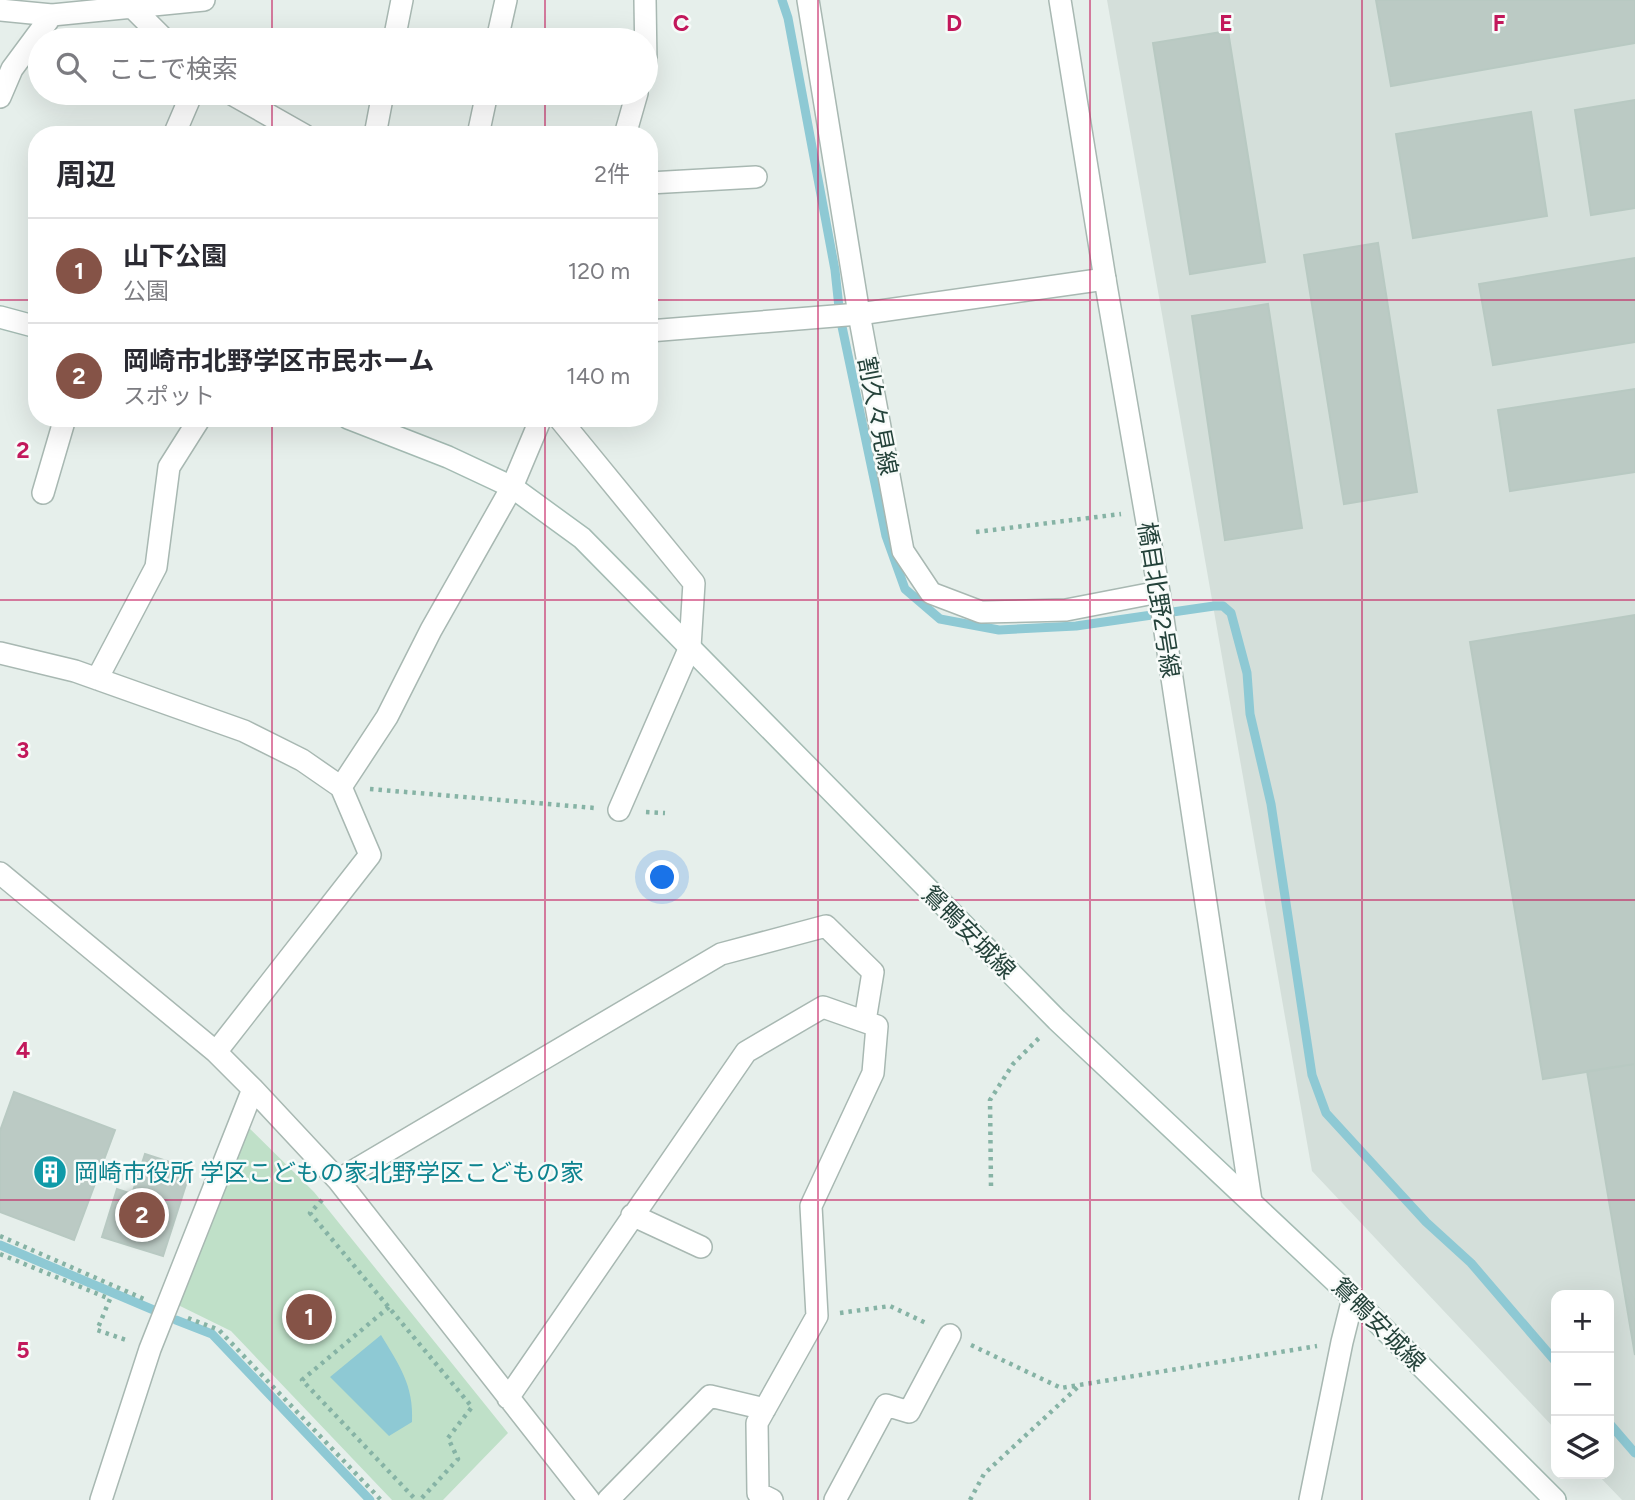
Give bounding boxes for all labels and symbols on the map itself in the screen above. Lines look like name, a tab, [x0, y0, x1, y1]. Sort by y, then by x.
text: C	[673, 9, 690, 37]
text: D	[946, 9, 962, 37]
text: E	[1219, 9, 1233, 37]
text: F	[1493, 9, 1506, 37]
street label: 割久々見線	[852, 354, 904, 478]
text: 2	[16, 436, 30, 464]
street label: 橋目北野2号線	[1132, 520, 1186, 680]
text: 3	[17, 736, 29, 764]
your location	[645, 860, 679, 894]
street label: 鴛鴨安城線	[916, 879, 1022, 985]
text: 4	[16, 1036, 30, 1064]
building icon: 岡崎市役所 学区こどもの家北野学区こどもの家	[31, 1153, 69, 1191]
place label: 岡崎市役所 学区こどもの家北野学区こどもの家	[74, 1158, 584, 1187]
pin: 2	[119, 1189, 165, 1241]
street label: 鴛鴨安城線	[1326, 1271, 1432, 1377]
pin: 1	[286, 1291, 332, 1343]
text: 5	[16, 1336, 30, 1364]

